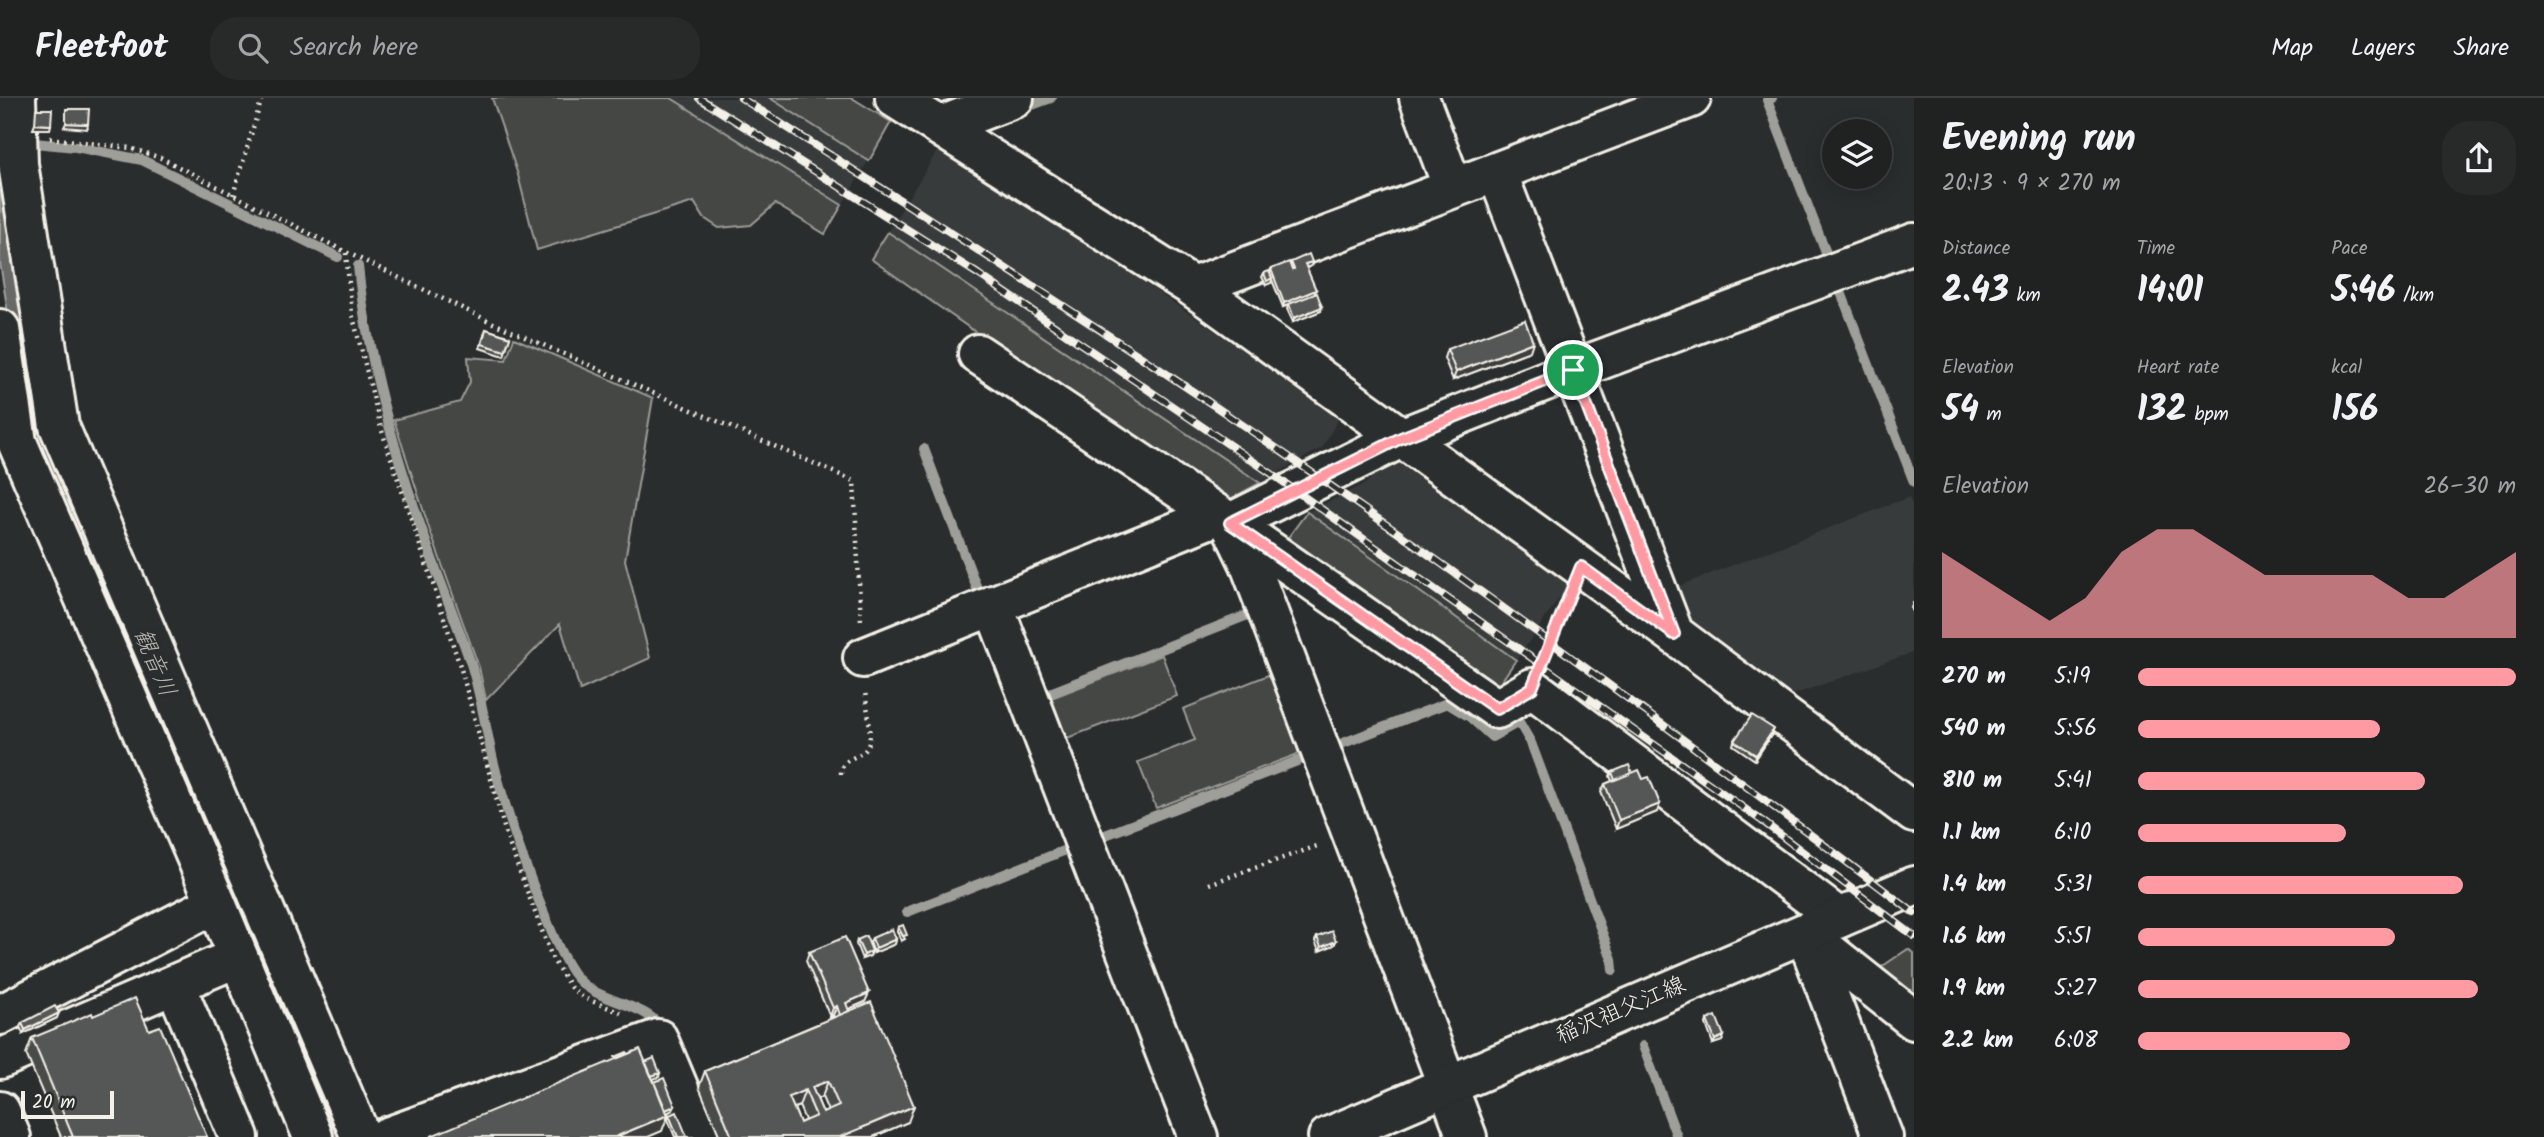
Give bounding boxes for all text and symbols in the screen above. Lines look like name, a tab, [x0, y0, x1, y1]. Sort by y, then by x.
search box	[210, 17, 700, 80]
text: Fleetfoot	[35, 22, 168, 75]
text: Search here	[290, 27, 418, 69]
icon: search	[234, 29, 272, 67]
text: Map	[2271, 29, 2313, 68]
text: Layers	[2351, 29, 2415, 68]
text: Share	[2453, 29, 2509, 68]
text: Evening run	[1942, 110, 2136, 170]
map controls	[1822, 119, 1892, 189]
button: layers	[1822, 119, 1892, 189]
button: share	[2442, 121, 2516, 195]
text: 20:13 · 9 × 270 m	[1942, 166, 2121, 202]
text: Distance	[1942, 234, 2010, 264]
text: Time	[2137, 234, 2175, 264]
text: Pace	[2331, 234, 2368, 264]
text: 2.43	[1942, 264, 2009, 320]
text: 14:01	[2137, 264, 2203, 320]
text: 5:46	[2331, 264, 2396, 320]
text: km	[2009, 281, 2041, 311]
text: /km	[2396, 281, 2434, 311]
pin	[1543, 340, 1603, 400]
icon: arrive	[1554, 351, 1592, 389]
text: Elevation	[1942, 353, 2014, 383]
text: Heart rate	[2137, 353, 2219, 383]
text: kcal	[2331, 353, 2362, 383]
text: 54	[1942, 383, 1979, 439]
text: 132	[2137, 383, 2187, 439]
text: 156	[2331, 383, 2379, 439]
text: m	[1979, 400, 2002, 430]
text: bpm	[2187, 400, 2229, 430]
text: Elevation	[1942, 469, 2029, 505]
text: 26–30 m	[2424, 469, 2516, 505]
water label: 観音川	[122, 622, 186, 704]
text: 270 m	[1942, 659, 2006, 695]
text: 5:19	[2054, 659, 2090, 695]
text: 540 m	[1942, 711, 2006, 747]
text: 5:56	[2054, 711, 2097, 747]
text: 810 m	[1942, 763, 2002, 799]
text: 5:41	[2054, 763, 2092, 799]
text: 1.1 km	[1942, 815, 2000, 851]
text: 6:10	[2054, 815, 2091, 851]
text: 1.4 km	[1942, 867, 2006, 903]
text: 5:31	[2054, 867, 2092, 903]
text: 1.6 km	[1942, 919, 2006, 955]
text: 5:51	[2054, 919, 2092, 955]
street label: 稲沢祖父江線	[1550, 967, 1692, 1055]
text: 1.9 km	[1942, 971, 2005, 1007]
text: 5:27	[2054, 971, 2096, 1007]
text: 2.2 km	[1942, 1023, 2013, 1059]
text: 6:08	[2054, 1023, 2098, 1059]
scale bar	[21, 1088, 114, 1120]
text: 20 m	[32, 1088, 75, 1118]

